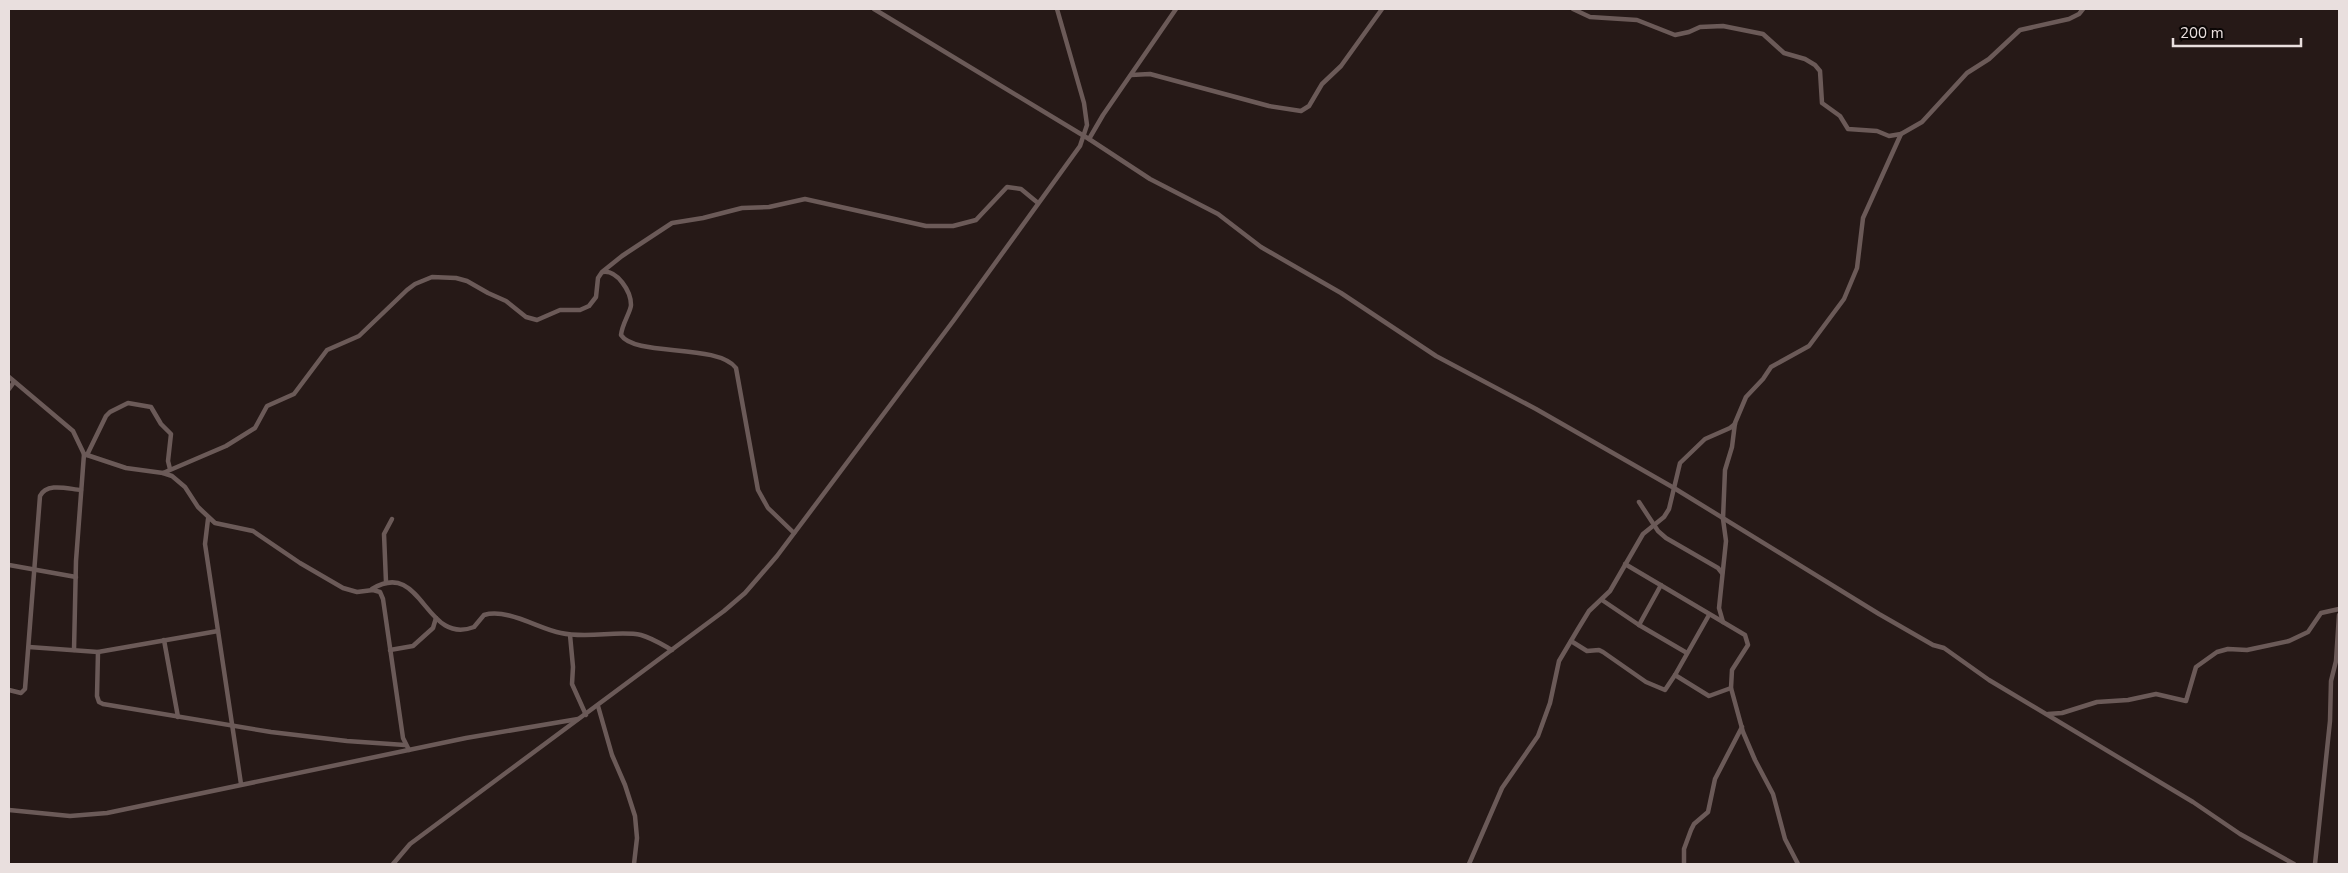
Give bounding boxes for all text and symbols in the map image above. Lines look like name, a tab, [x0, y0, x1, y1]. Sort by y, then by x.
scale bar	[2173, 15, 2300, 47]
text: 200 m	[2180, 23, 2224, 43]

